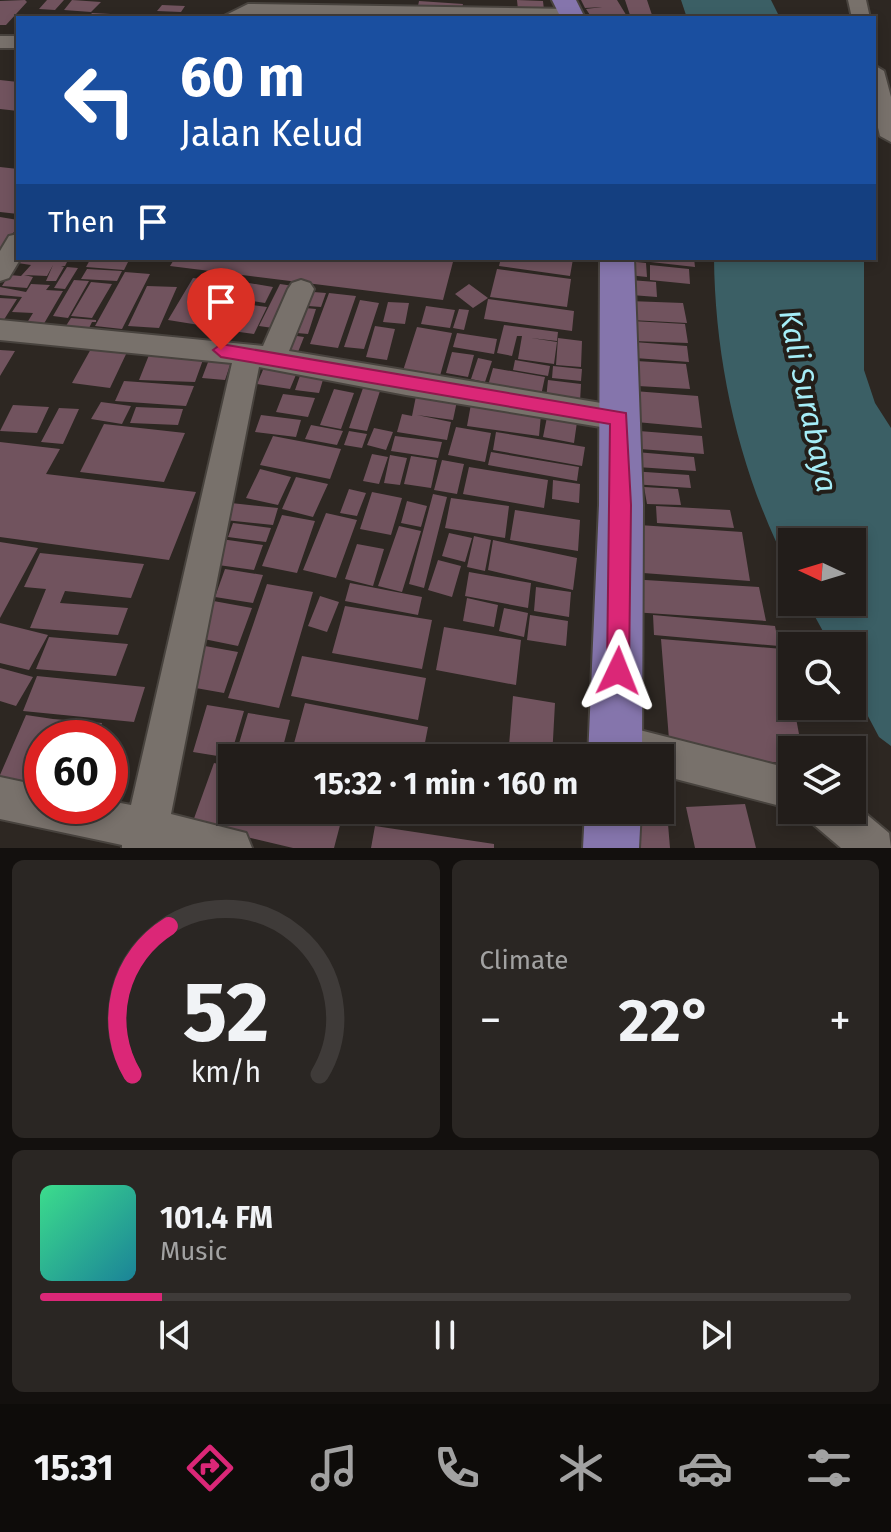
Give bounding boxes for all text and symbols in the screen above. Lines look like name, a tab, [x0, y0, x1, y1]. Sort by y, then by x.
text: 60 m	[180, 44, 305, 111]
icon: left	[48, 48, 152, 152]
text: Jalan Kelud	[180, 112, 364, 156]
icon: arrive	[131, 200, 175, 244]
text: Then	[48, 204, 115, 240]
pin	[187, 268, 255, 350]
icon: arrive	[199, 280, 243, 324]
water label: Kali Surabaya	[771, 306, 845, 496]
north arrow	[778, 528, 866, 616]
map controls	[778, 528, 866, 824]
position arrow	[576, 629, 660, 713]
button: search	[778, 632, 866, 720]
speed limit sign: 60	[24, 720, 128, 824]
button: layers	[778, 736, 866, 824]
text: 15:32 · 1 min · 160 m	[314, 766, 578, 802]
text: Climate	[480, 945, 568, 976]
text: 52	[183, 963, 269, 1063]
text: 22°	[619, 985, 712, 1057]
text: −	[480, 994, 502, 1047]
text: +	[829, 994, 851, 1047]
text: km/h	[190, 1055, 261, 1090]
text: 101.4 FM	[160, 1200, 273, 1236]
text: Music	[160, 1236, 227, 1267]
icon: previous	[153, 1313, 197, 1357]
icon: pause	[423, 1313, 467, 1357]
icon: next	[694, 1313, 738, 1357]
icon: directions	[182, 1440, 238, 1496]
icon: music	[306, 1440, 362, 1496]
icon: phone	[429, 1440, 485, 1496]
icon: climate	[553, 1440, 609, 1496]
icon: car	[677, 1440, 733, 1496]
icon: filters	[801, 1440, 857, 1496]
text: 15:31	[34, 1446, 114, 1490]

